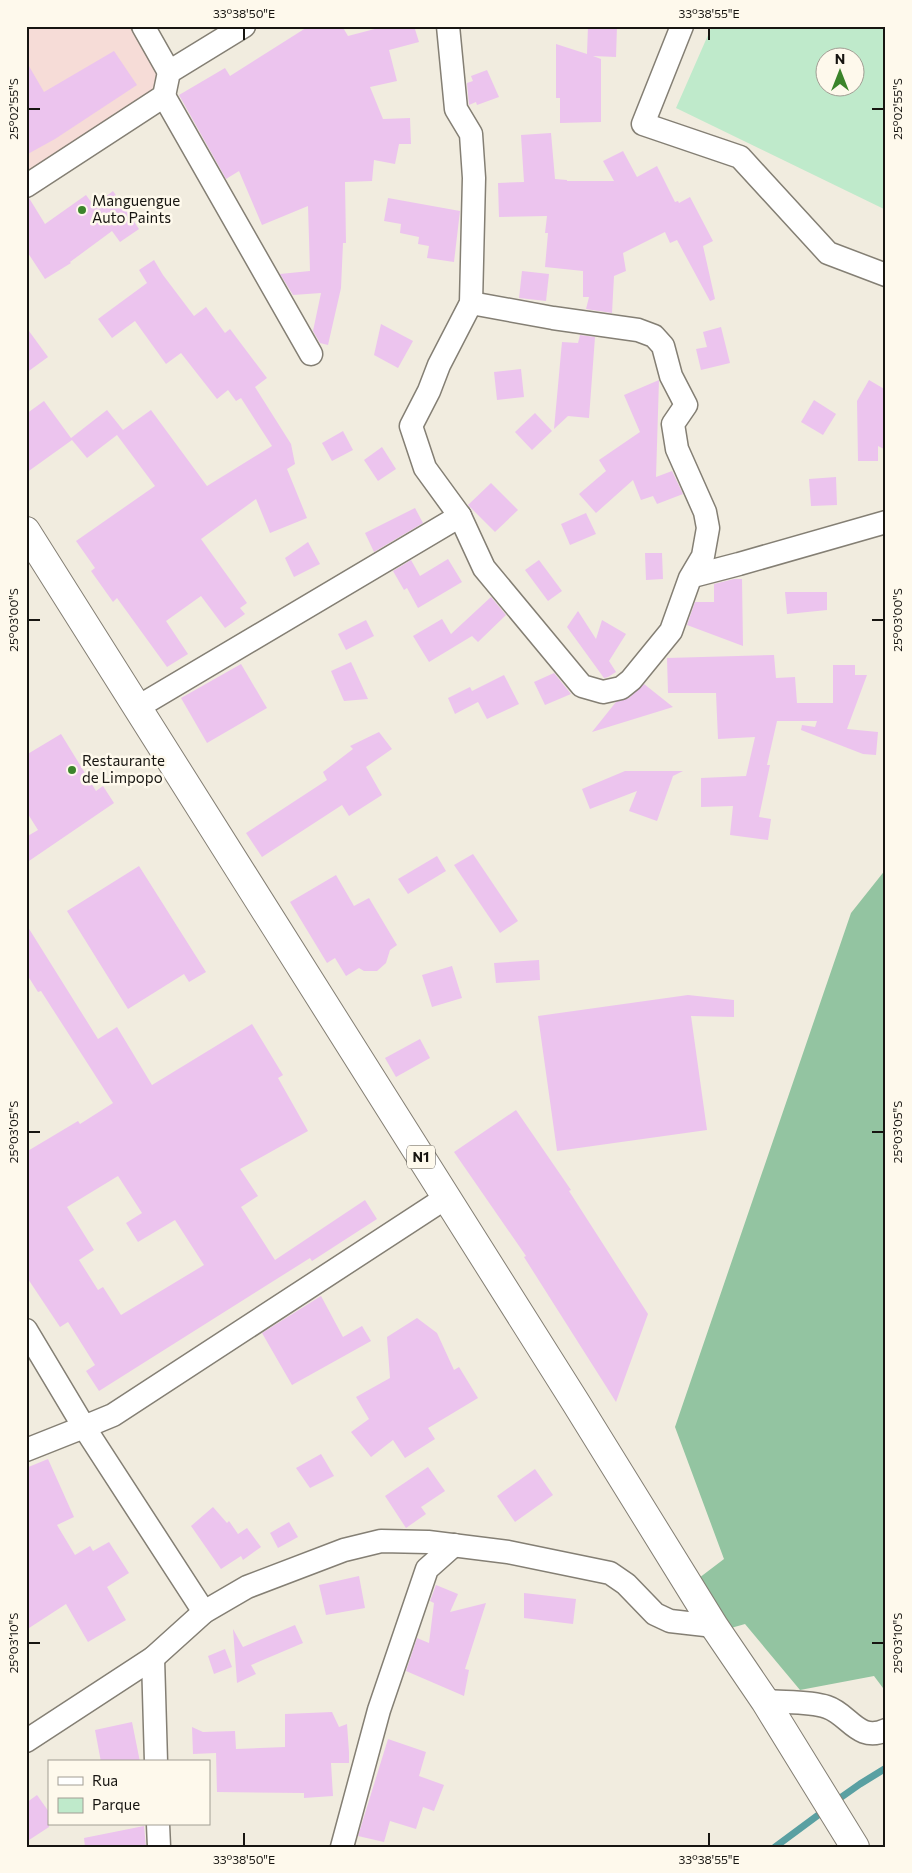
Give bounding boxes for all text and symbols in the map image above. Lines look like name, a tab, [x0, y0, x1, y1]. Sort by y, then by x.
text: 33°38'50"E	[213, 6, 275, 20]
text: 33°38'55"E	[678, 6, 740, 20]
north arrow	[814, 48, 864, 98]
text: N	[835, 50, 845, 67]
text: 25°02'55"S	[6, 78, 20, 140]
text: 25°02'55"S	[890, 78, 904, 140]
place label: Manguengue Auto Paints	[92, 191, 180, 226]
marker: Manguengue Auto Paints	[76, 204, 88, 216]
text: 25°03'00"S	[6, 588, 20, 652]
text: 25°03'00"S	[890, 588, 904, 652]
place label: Restaurante de Limpopo	[82, 751, 165, 786]
marker: Restaurante de Limpopo	[66, 764, 78, 776]
text: 25°03'05"S	[6, 1101, 20, 1163]
text: 25°03'05"S	[890, 1101, 904, 1163]
road number: N1	[407, 1146, 435, 1168]
text: 25°03'10"S	[6, 1613, 20, 1673]
text: 25°03'10"S	[890, 1613, 904, 1673]
legend	[48, 1760, 210, 1826]
text: Rua	[92, 1771, 118, 1789]
text: Parque	[92, 1795, 140, 1813]
text: 33°38'50"E	[213, 1852, 275, 1866]
text: 33°38'55"E	[678, 1852, 740, 1866]

